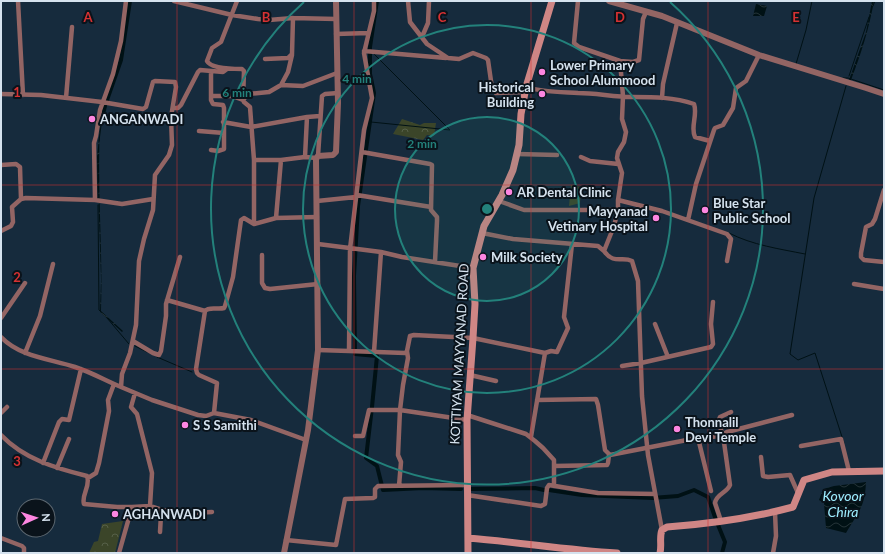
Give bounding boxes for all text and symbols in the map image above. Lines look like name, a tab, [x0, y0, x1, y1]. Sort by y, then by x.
text: A	[82, 9, 93, 25]
text: B	[262, 9, 271, 25]
text: C	[438, 9, 447, 25]
text: D	[615, 9, 625, 25]
text: E	[792, 9, 800, 25]
place label: Lower Primary School Alummood	[550, 57, 655, 88]
marker: Lower Primary School Alummood	[537, 67, 547, 77]
text: 4 min	[342, 71, 372, 86]
place label: Historical Building	[479, 79, 534, 110]
text: 1	[13, 84, 21, 100]
text: 6 min	[222, 85, 252, 100]
marker: Historical Building	[537, 89, 547, 99]
place label: ANGANWADI	[99, 111, 183, 127]
marker: ANGANWADI	[87, 114, 97, 124]
text: 2 min	[407, 136, 437, 151]
place label: AR Dental Clinic	[516, 184, 612, 200]
marker: AR Dental Clinic	[504, 187, 514, 197]
place label: Blue Star Public School	[713, 195, 791, 226]
centre of rings	[480, 202, 494, 216]
place label: Mayyanad Vetinary Hospital	[547, 203, 648, 234]
marker: Blue Star Public School	[700, 205, 710, 215]
marker: Mayyanad Vetinary Hospital	[651, 213, 661, 223]
place label: Milk Society	[491, 249, 563, 265]
marker: Milk Society	[478, 252, 488, 262]
street label: KOTTIYAM MAYYANAD ROAD	[446, 263, 472, 445]
text: 2	[13, 269, 21, 285]
place label: Thonnalil Devi Temple	[685, 414, 756, 445]
place label: S S Samithi	[193, 417, 257, 433]
marker: S S Samithi	[180, 420, 190, 430]
marker: Thonnalil Devi Temple	[672, 424, 682, 434]
text: 3	[13, 453, 21, 469]
water label: Kovoor Chira	[822, 487, 864, 520]
north arrow	[16, 498, 56, 538]
place label: AGHANWADI	[122, 506, 206, 522]
marker: AGHANWADI	[110, 509, 120, 519]
text: N	[40, 513, 53, 522]

